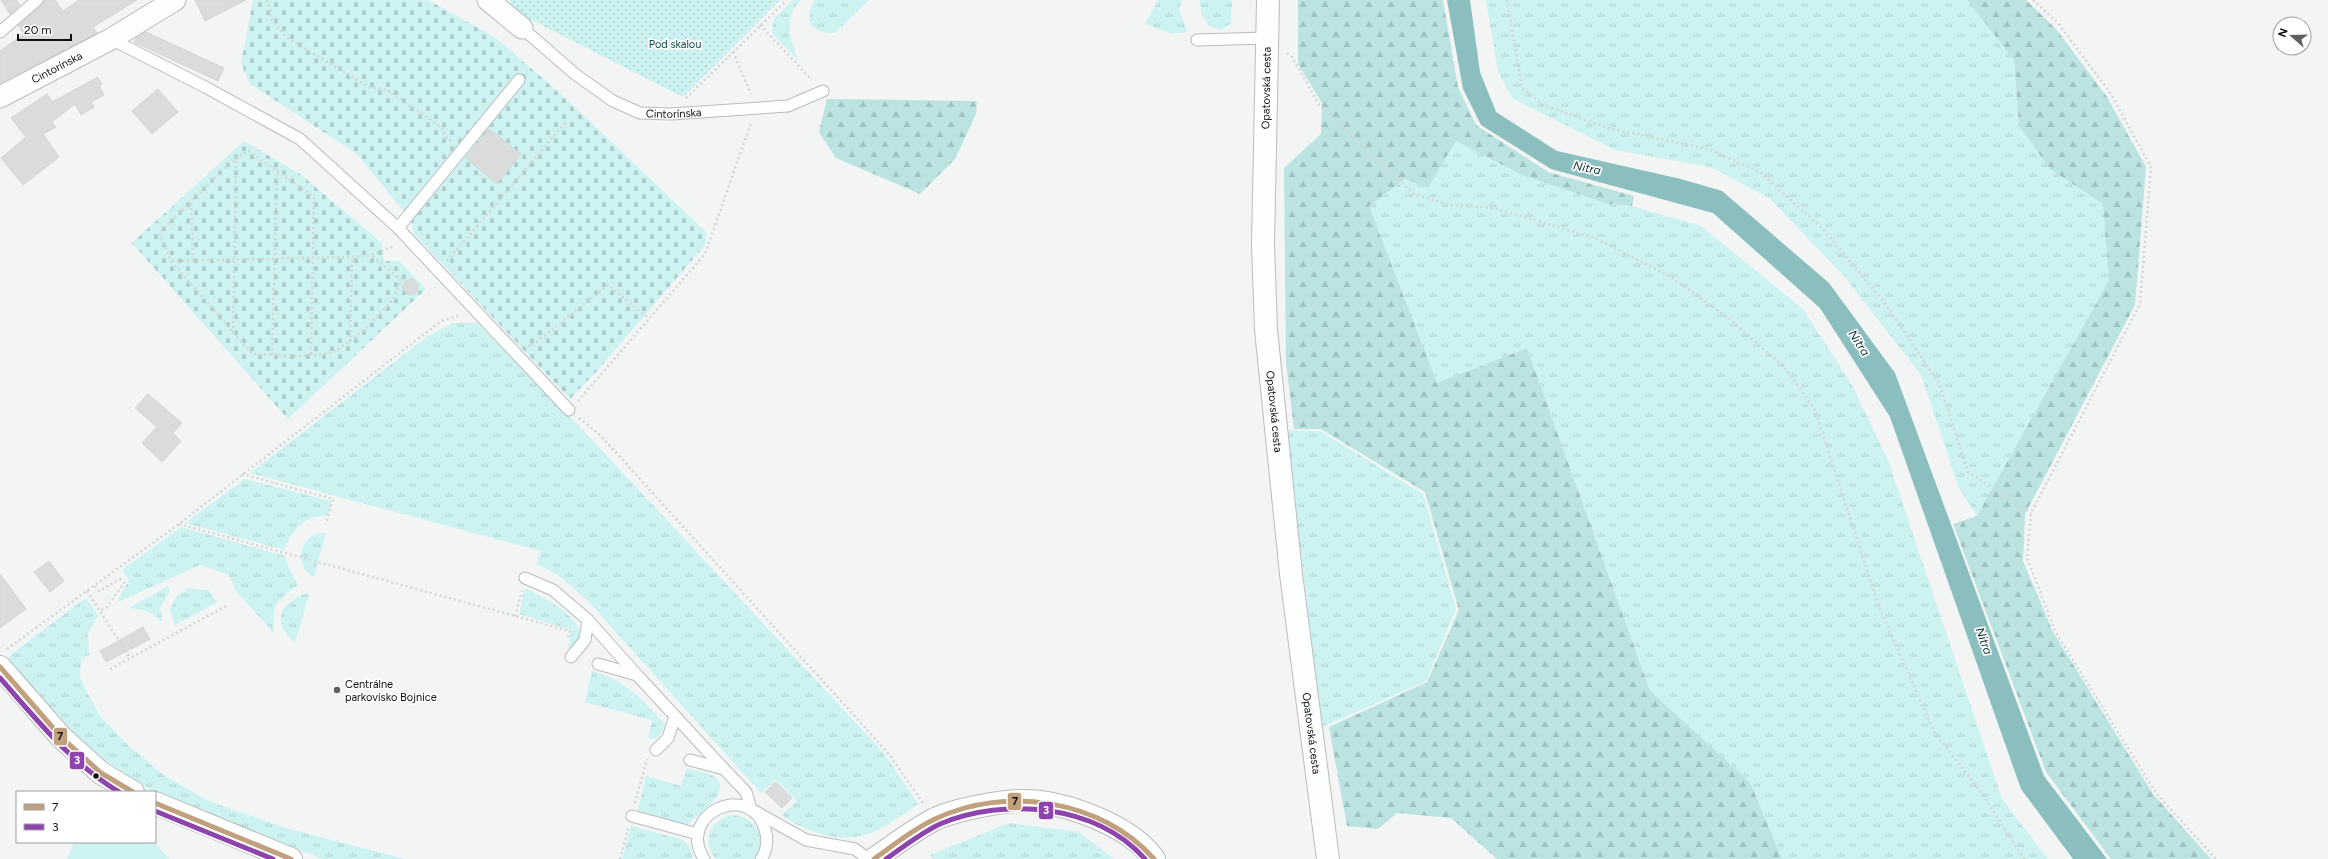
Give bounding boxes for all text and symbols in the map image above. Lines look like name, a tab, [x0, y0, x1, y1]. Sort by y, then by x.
scale bar	[18, 16, 71, 42]
north arrow	[2272, 16, 2312, 56]
text: 20 m	[24, 23, 52, 37]
text: N	[2276, 27, 2291, 39]
park label: Pod skalou	[649, 38, 701, 51]
street label: Opatovská cesta	[1259, 47, 1274, 129]
street label: Cintorínska	[29, 49, 85, 86]
street label: Cintorínska	[646, 106, 702, 121]
water label: Nitra	[1572, 158, 1602, 178]
water label: Nitra	[1846, 328, 1872, 358]
street label: Opatovská cesta	[1263, 370, 1285, 453]
water label: Nitra	[1973, 626, 1995, 656]
place label: Centrálne parkovisko Bojnice	[345, 678, 437, 704]
marker: Centrálne parkovisko Bojnice	[332, 685, 342, 695]
street label: Opatovská cesta	[1299, 692, 1323, 775]
line badge: 7	[53, 727, 68, 746]
text: 7	[57, 730, 63, 743]
line badge: 3	[69, 751, 85, 770]
text: 3	[74, 754, 80, 767]
unlabelled marker	[91, 771, 101, 781]
legend	[16, 791, 156, 843]
line badge: 7	[1007, 792, 1022, 811]
text: 7	[1012, 795, 1018, 808]
text: 7	[52, 800, 59, 814]
line badge: 3	[1038, 801, 1054, 820]
text: 3	[1043, 804, 1049, 817]
text: 3	[52, 820, 59, 834]

